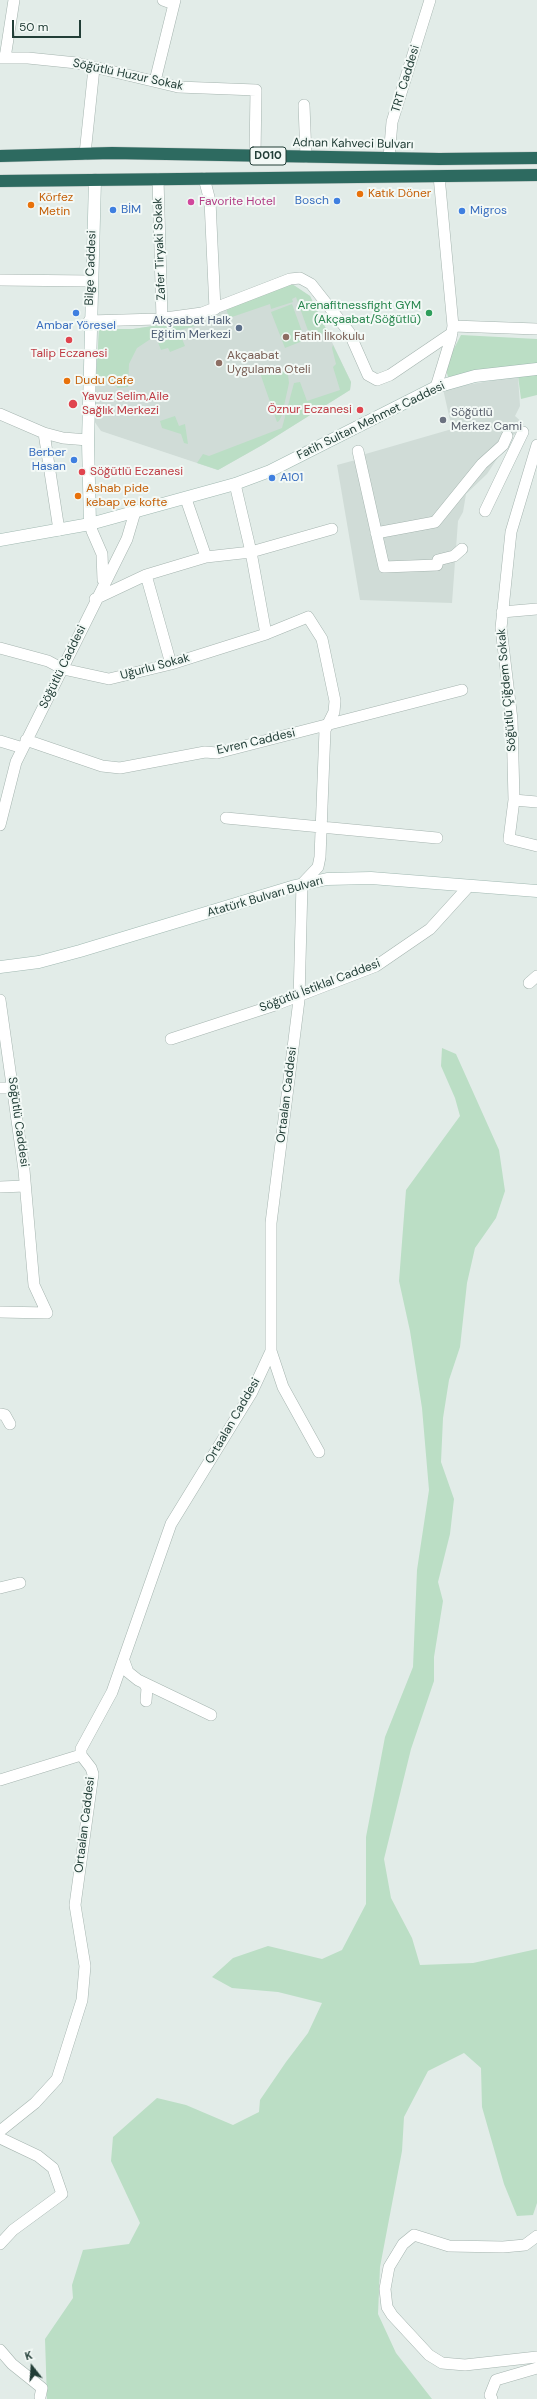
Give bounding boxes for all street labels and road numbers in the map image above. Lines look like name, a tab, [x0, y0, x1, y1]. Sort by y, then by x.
street label: TRT Caddesi	[389, 44, 423, 114]
street label: Söğütlü Huzur Sokak	[71, 56, 185, 94]
street label: Adnan Kahveci Bulvarı	[292, 136, 414, 152]
road number: D010	[250, 147, 286, 165]
street label: Zafer Tiryaki Sokak	[151, 197, 169, 301]
street label: Bilge Caddesi	[82, 230, 100, 306]
street label: Fatih Sultan Mehmet Caddesi	[295, 379, 447, 463]
street label: Söğütlü Caddesi	[37, 623, 89, 711]
street label: Söğütlü Çiğdem Sokak	[494, 628, 520, 752]
street label: Uğurlu Sokak	[119, 651, 191, 683]
street label: Evren Caddesi	[215, 726, 297, 758]
street label: Atatürk Bulvarı Bulvarı	[205, 874, 325, 920]
street label: Söğütlü İstiklal Caddesi	[258, 956, 382, 1016]
street label: Ortaalan Caddesi	[274, 1046, 300, 1144]
street label: Söğütlü Caddesi	[5, 1076, 31, 1168]
street label: Ortaalan Caddesi	[203, 1376, 263, 1466]
street label: Ortaalan Caddesi	[72, 1776, 98, 1874]

